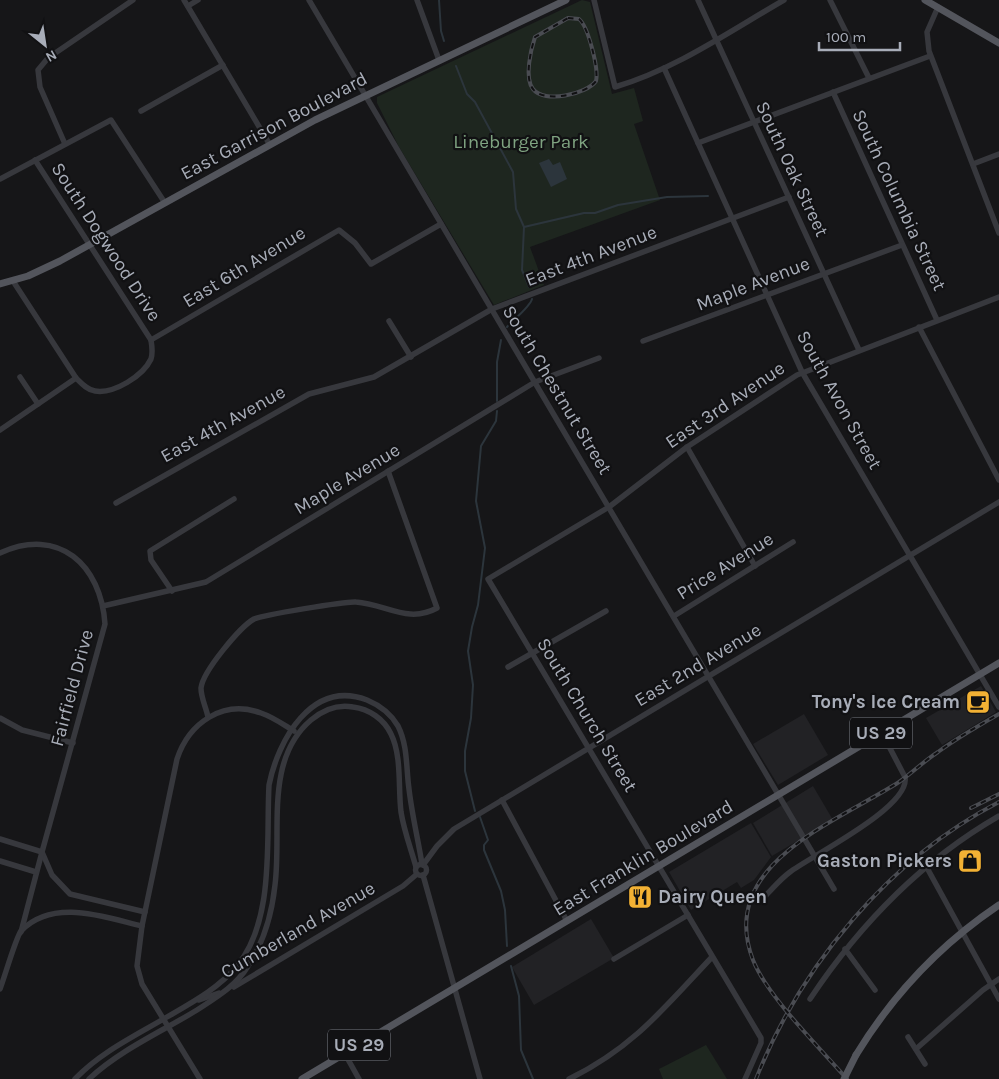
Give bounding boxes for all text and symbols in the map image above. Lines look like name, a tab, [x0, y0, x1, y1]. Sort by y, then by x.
north arrow	[20, 20, 70, 70]
scale bar	[819, 20, 900, 52]
text: 100 m	[826, 28, 866, 46]
text: N	[43, 46, 60, 66]
street label: East Garrison Boulevard	[177, 67, 371, 185]
street label: South Oak Street	[751, 98, 833, 240]
street label: South Columbia Street	[847, 106, 951, 294]
park label: Lineburger Park	[453, 131, 589, 153]
street label: South Dogwood Drive	[46, 159, 166, 325]
street label: East 4th Avenue	[522, 221, 660, 291]
street label: East 6th Avenue	[179, 222, 309, 312]
street label: Maple Avenue	[693, 252, 813, 316]
street label: South Chestnut Street	[498, 301, 616, 479]
street label: South Avon Street	[792, 327, 886, 473]
street label: East 3rd Avenue	[661, 357, 789, 453]
street label: East 4th Avenue	[157, 381, 289, 467]
street label: Maple Avenue	[290, 439, 404, 519]
street label: Price Avenue	[673, 528, 777, 604]
street label: East 2nd Avenue	[631, 619, 765, 711]
street label: Fairfield Drive	[46, 627, 98, 749]
street label: South Church Street	[532, 634, 642, 796]
cafe icon: Tony's Ice Cream	[965, 689, 991, 715]
place label: Tony's Ice Cream	[812, 691, 960, 713]
road number: US 29	[850, 718, 912, 748]
street label: East Franklin Boulevard	[549, 795, 737, 921]
shop icon: Gaston Pickers	[957, 848, 983, 874]
place label: Gaston Pickers	[817, 850, 952, 872]
street label: Cumberland Avenue	[217, 877, 379, 983]
restaurant icon: Dairy Queen	[627, 884, 653, 910]
place label: Dairy Queen	[658, 886, 767, 908]
road number: US 29	[328, 1030, 390, 1060]

